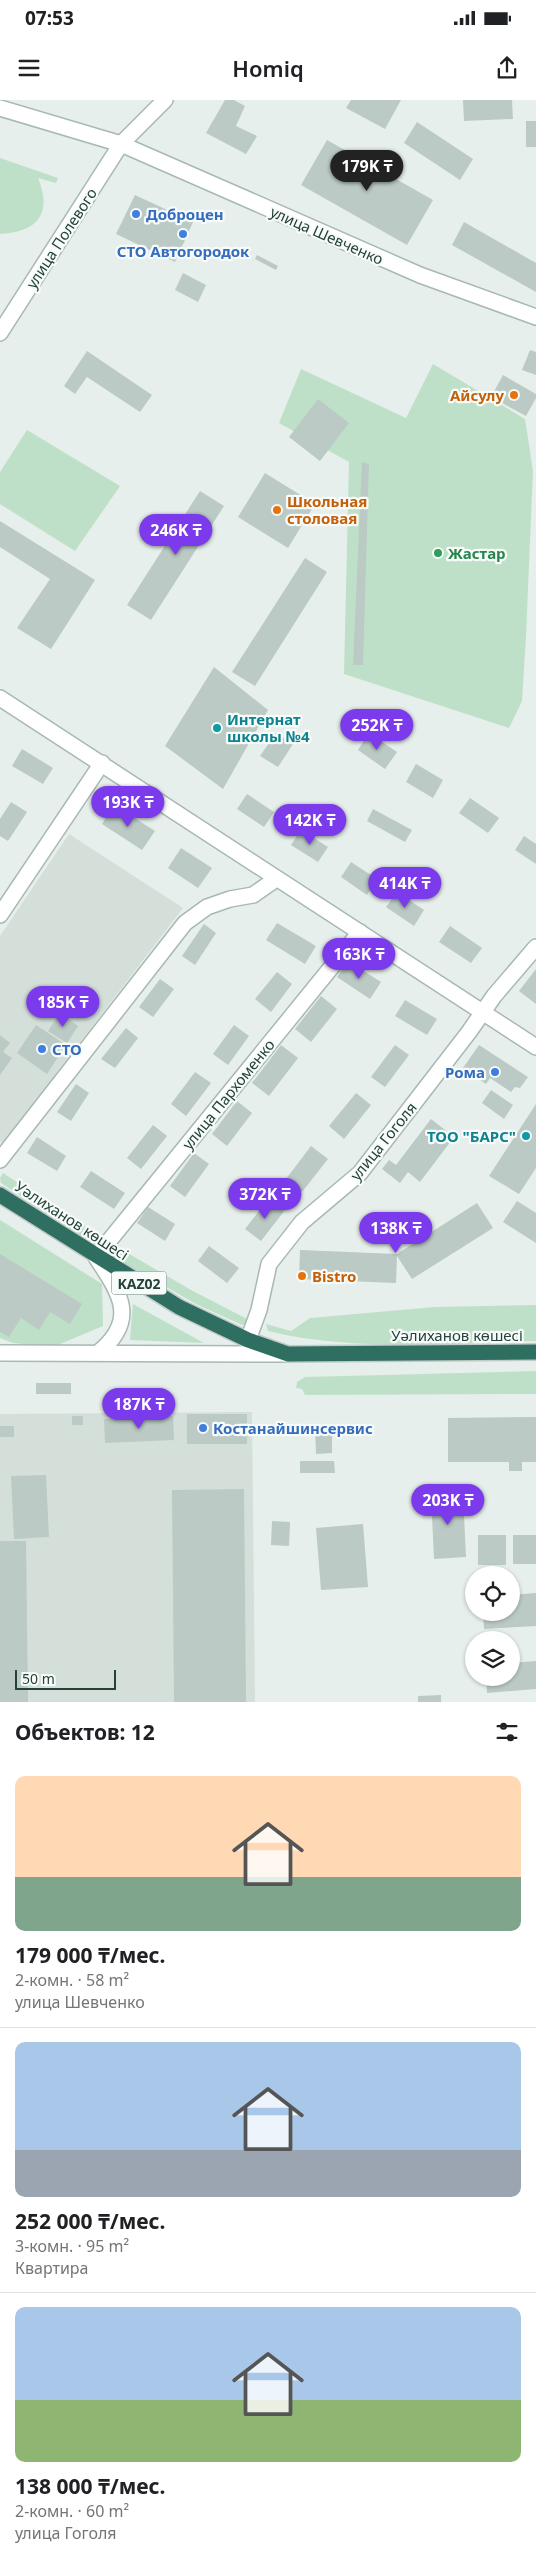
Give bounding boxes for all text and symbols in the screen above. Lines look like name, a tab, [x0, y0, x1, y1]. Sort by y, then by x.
text: 07:53	[25, 5, 74, 31]
text: Homiq	[232, 53, 304, 83]
icon: menu	[15, 54, 43, 82]
icon: share	[493, 54, 521, 82]
pin: 179K ₸	[326, 149, 408, 192]
text: 179K ₸	[341, 155, 393, 177]
street label: улица Полевого	[21, 184, 101, 292]
street label: улица Шевченко	[267, 201, 387, 269]
place label: Доброцен	[146, 204, 224, 224]
marker: Доброцен	[130, 208, 142, 220]
marker: СТО Автогородок	[177, 228, 189, 240]
place label: СТО Автогородок	[117, 241, 250, 261]
place label: Айсулу	[450, 385, 504, 405]
marker: Айсулу	[508, 389, 520, 401]
place label: Школьная столовая	[287, 491, 367, 528]
marker: Школьная столовая	[271, 504, 283, 516]
pin: 246K ₸	[135, 514, 217, 556]
text: 246K ₸	[150, 519, 202, 541]
place label: Жастар	[448, 543, 506, 563]
marker: Жастар	[432, 547, 444, 559]
pin: 252K ₸	[336, 708, 418, 751]
place label: Интернат школы №4	[227, 709, 310, 746]
text: 252K ₸	[351, 714, 403, 736]
marker: Интернат школы №4	[211, 722, 223, 734]
pin: 193K ₸	[87, 786, 169, 828]
text: 193K ₸	[102, 791, 154, 813]
pin: 142K ₸	[269, 804, 351, 846]
text: 142K ₸	[284, 809, 336, 831]
pin: 414K ₸	[364, 866, 446, 909]
text: 414K ₸	[379, 872, 431, 894]
pin: 163K ₸	[318, 938, 400, 980]
text: 163K ₸	[333, 943, 385, 965]
pin: 185K ₸	[22, 986, 104, 1028]
text: 185K ₸	[37, 991, 89, 1013]
street label: улица Пархоменко	[177, 1035, 279, 1153]
place label: СТО	[52, 1039, 82, 1059]
marker: СТО	[36, 1043, 48, 1055]
place label: Рома	[445, 1062, 485, 1082]
marker: Рома	[489, 1066, 501, 1078]
street label: улица Гоголя	[345, 1098, 421, 1184]
place label: ТОО "БАРС"	[427, 1126, 516, 1146]
marker: ТОО "БАРС"	[520, 1130, 532, 1142]
street label: Уәлиханов көшесі	[11, 1176, 133, 1264]
pin: 372K ₸	[224, 1178, 306, 1220]
text: 372K ₸	[239, 1183, 291, 1205]
pin: 138K ₸	[355, 1212, 437, 1254]
text: 138K ₸	[370, 1217, 422, 1239]
place label: Bistro	[312, 1266, 356, 1286]
marker: Bistro	[296, 1270, 308, 1282]
road number: KАZ02	[112, 1272, 166, 1294]
street label: Уәлиханов көшесі	[391, 1325, 523, 1345]
pin: 187K ₸	[98, 1388, 180, 1430]
text: 187K ₸	[113, 1393, 165, 1415]
place label: Костанайшинсервис	[213, 1418, 373, 1438]
marker: Костанайшинсервис	[197, 1422, 209, 1434]
pin: 203K ₸	[407, 1484, 489, 1526]
text: 203K ₸	[422, 1489, 474, 1511]
map controls	[465, 1566, 520, 1686]
button: locate	[465, 1566, 520, 1621]
button: layers	[465, 1631, 520, 1686]
scale bar	[15, 1667, 116, 1690]
text: 50 m	[22, 1669, 55, 1688]
text: Объектов: 12	[15, 1718, 155, 1746]
icon: filters	[493, 1718, 521, 1746]
icon: home	[223, 1809, 313, 1899]
text: 179 000 ₸/мес.	[15, 1941, 166, 1969]
text: 2-комн. · 58 m²	[15, 1969, 129, 1991]
text: улица Шевченко	[15, 1991, 145, 2013]
icon: home	[223, 2074, 313, 2164]
text: 252 000 ₸/мес.	[15, 2207, 166, 2235]
text: 3-комн. · 95 m²	[15, 2235, 129, 2257]
text: Квартира	[15, 2257, 89, 2279]
icon: home	[223, 2339, 313, 2429]
text: 138 000 ₸/мес.	[15, 2472, 166, 2500]
text: 2-комн. · 60 m²	[15, 2500, 129, 2522]
text: улица Гоголя	[15, 2522, 117, 2544]

